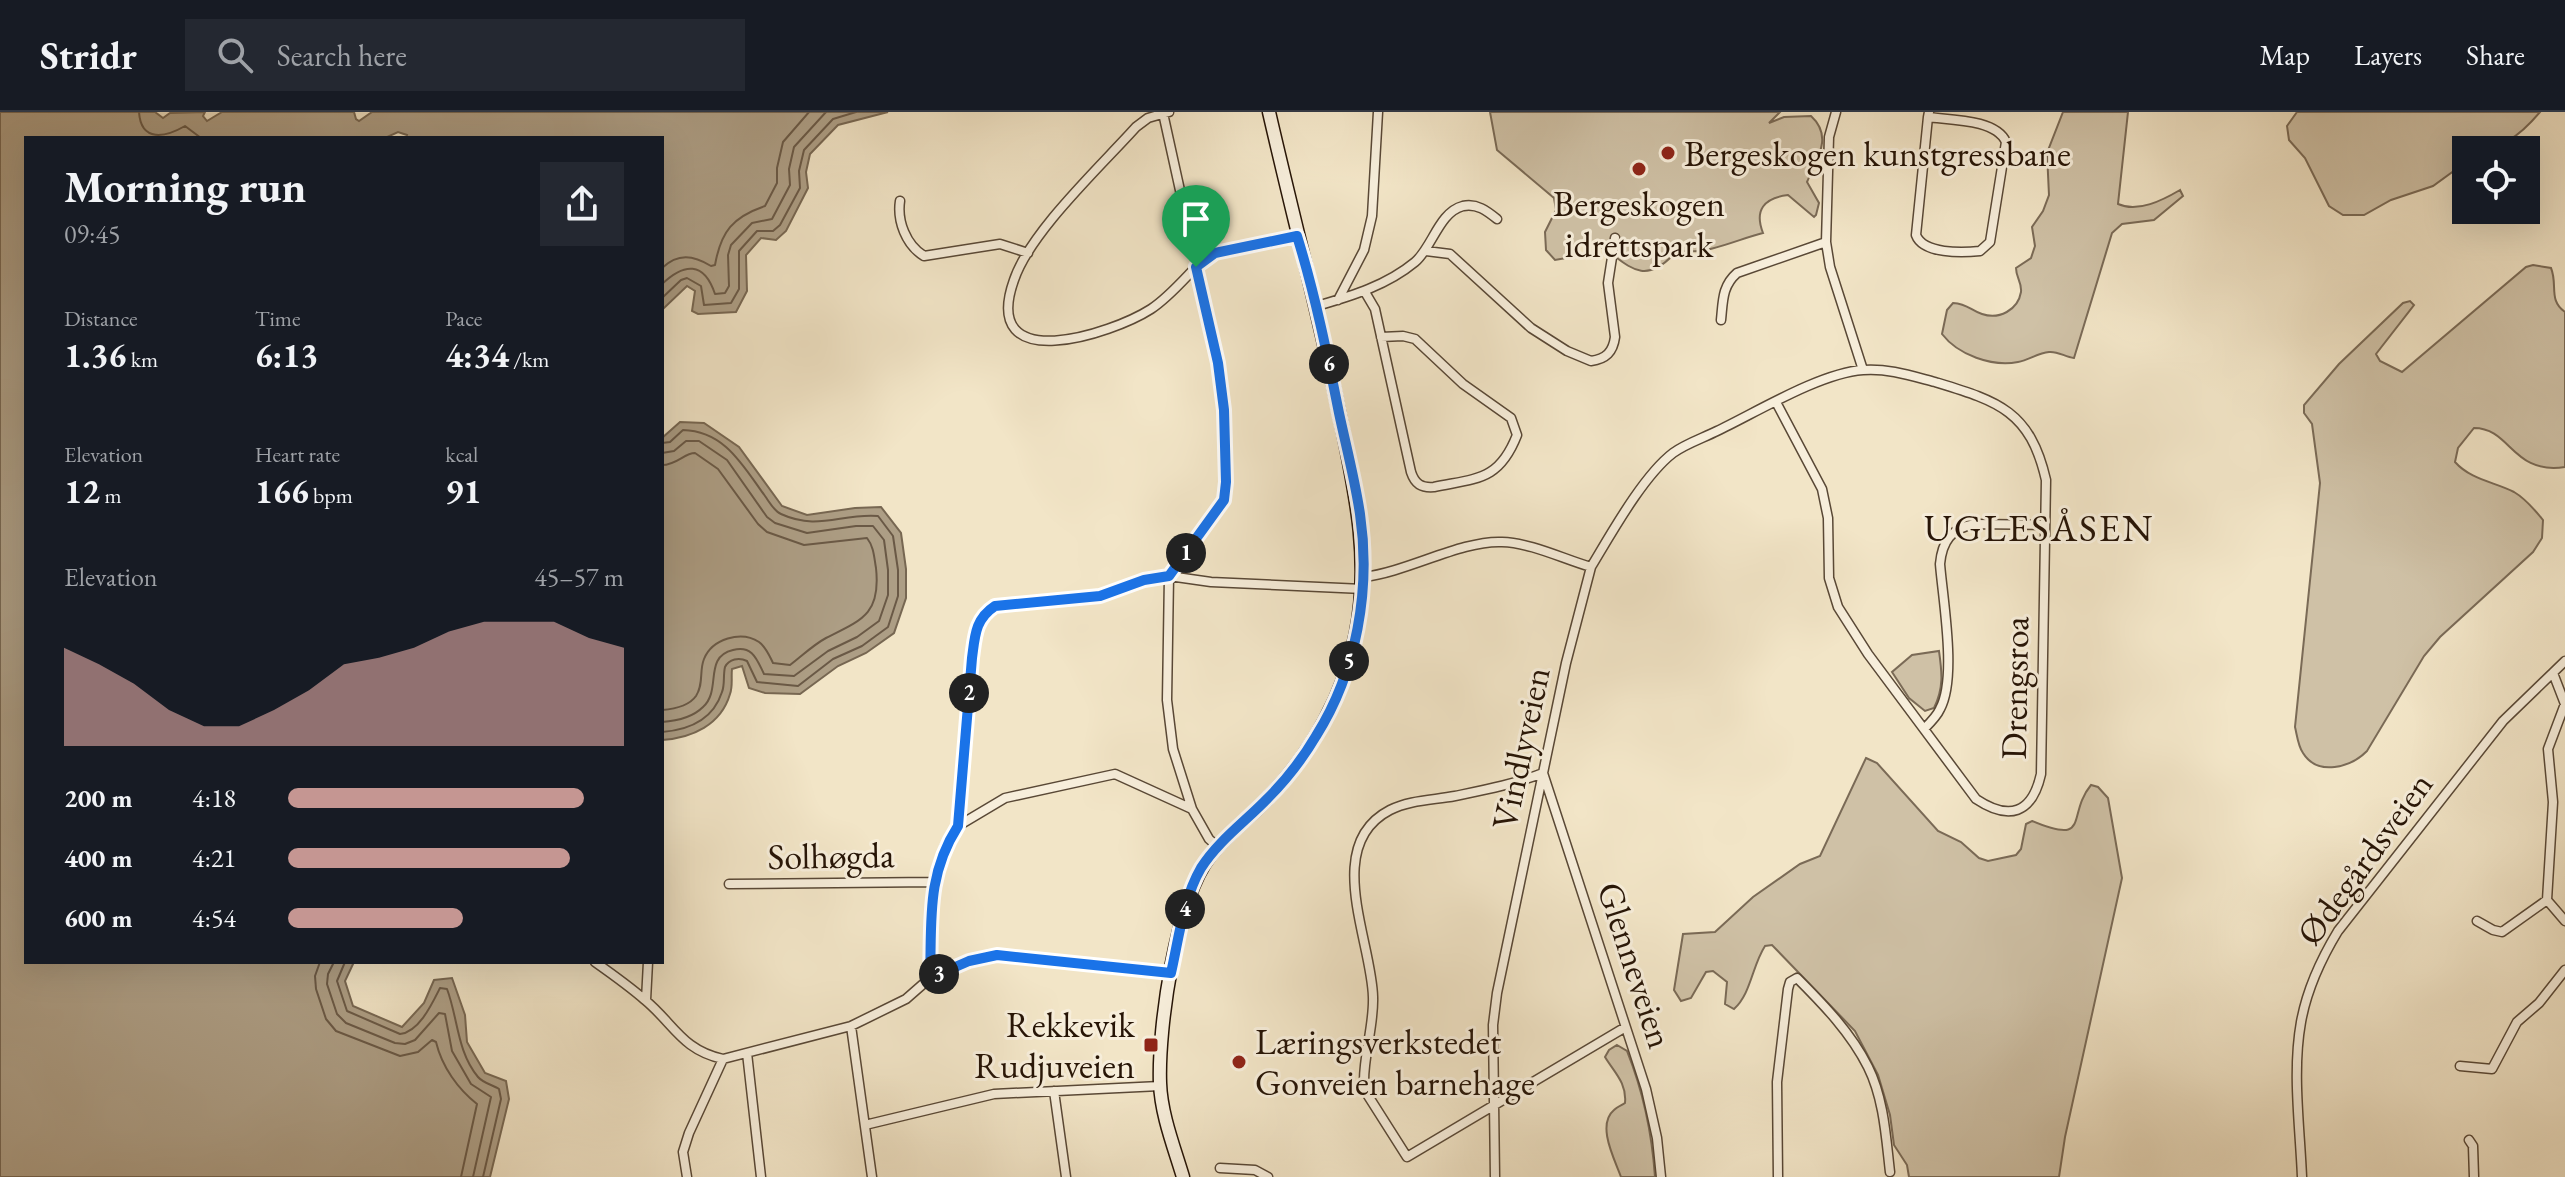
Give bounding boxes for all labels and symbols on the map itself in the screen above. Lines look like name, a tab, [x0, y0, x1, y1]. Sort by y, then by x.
place label: Bergeskogen kunstgressbane	[1684, 130, 2071, 177]
marker: Bergeskogen kunstgressbane	[1659, 144, 1677, 162]
marker: Bergeskogen idrettspark	[1630, 160, 1648, 178]
place label: Bergeskogen idrettspark	[1553, 180, 1725, 268]
pin	[1162, 185, 1230, 267]
pin: 6	[1309, 344, 1349, 384]
district label: UGLESÅSEN	[1924, 503, 2154, 552]
pin: 1	[1166, 533, 1206, 573]
street label: Drengsroa	[1990, 615, 2039, 760]
pin: 5	[1329, 641, 1369, 681]
street label: Vindlyveien	[1480, 663, 1561, 834]
pin: 2	[949, 673, 989, 713]
street label: Ødegårdsveien	[2286, 762, 2443, 954]
street label: Solhøgda	[767, 831, 895, 880]
street label: Glenneveien	[1587, 876, 1684, 1054]
pin: 4	[1165, 889, 1205, 929]
pin: 3	[919, 954, 959, 994]
place label: Rekkevik Rudjuveien	[974, 1001, 1136, 1089]
place label: Læringsverkstedet Gonveien barnehage	[1255, 1018, 1535, 1106]
marker: Rekkevik Rudjuveien	[1142, 1036, 1160, 1054]
marker: Læringsverkstedet Gonveien barnehage	[1230, 1053, 1248, 1071]

